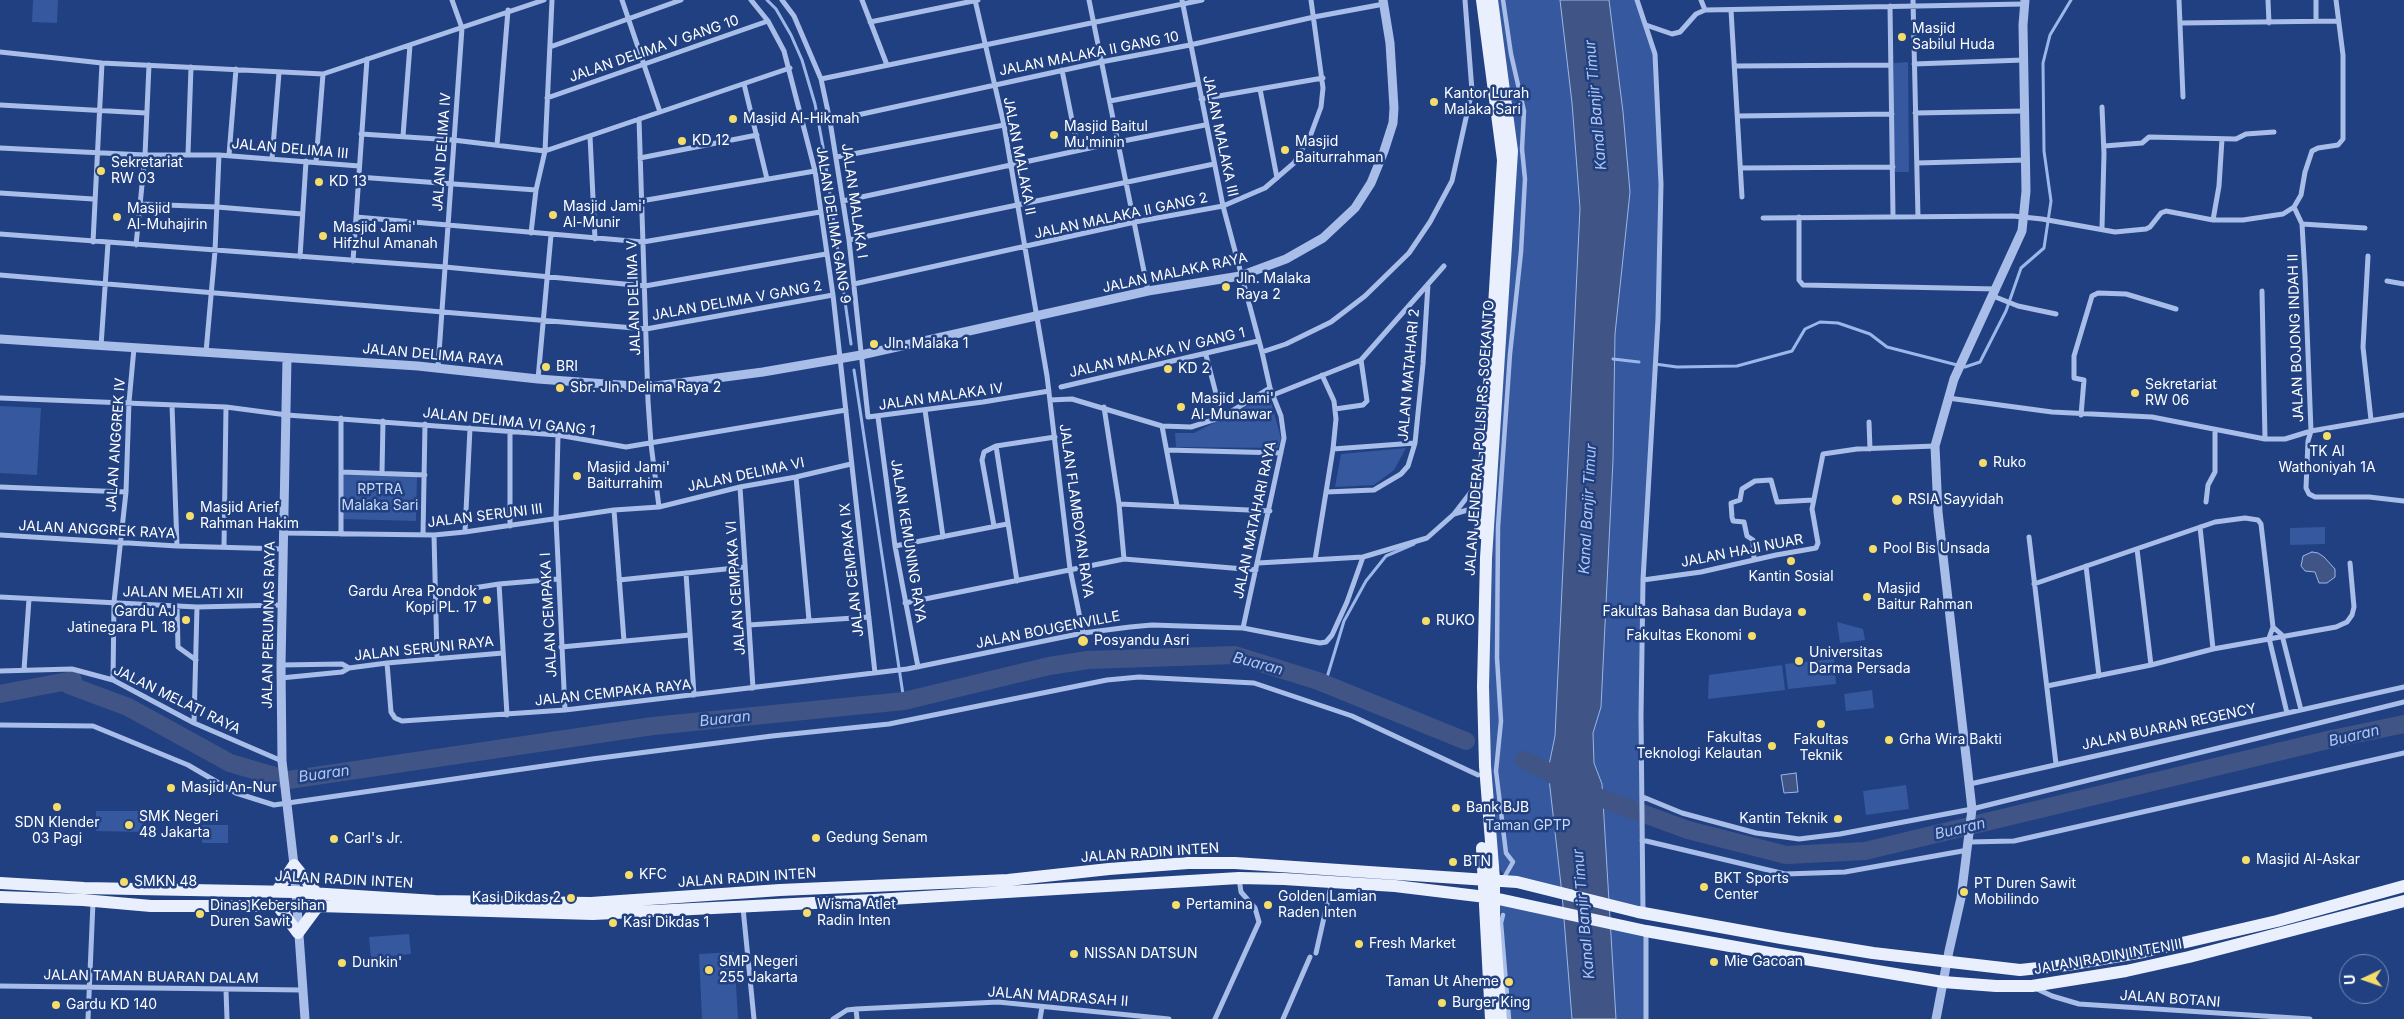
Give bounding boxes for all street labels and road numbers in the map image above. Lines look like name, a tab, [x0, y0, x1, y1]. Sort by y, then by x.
street label: JALAN DELIMA V GANG 10	[567, 12, 741, 86]
street label: JALAN MALAKA II GANG 10	[998, 28, 1180, 80]
street label: JALAN MALAKA III	[1199, 74, 1241, 198]
street label: JALAN DELIMA IV	[429, 92, 455, 212]
street label: JALAN MALAKA II	[999, 96, 1039, 216]
street label: JALAN DELIMA III	[231, 136, 349, 162]
street label: JALAN MALAKA I	[838, 142, 870, 260]
street label: JALAN DELIMA GANG 9	[812, 145, 854, 305]
street label: JALAN MALAKA II GANG 2	[1033, 189, 1209, 243]
street label: JALAN DELIMA V	[624, 240, 644, 356]
street label: JALAN MALAKA RAYA	[1101, 249, 1249, 297]
street label: JALAN BOJONG INDAH II	[2285, 254, 2307, 422]
street label: JALAN DELIMA V GANG 2	[650, 278, 824, 324]
street label: JALAN JENDERAL POLISI RS. SOEKANTO	[1462, 300, 1498, 576]
street label: JALAN MATAHARI 2	[1395, 308, 1423, 442]
street label: JALAN MALAKA IV GANG 1	[1067, 325, 1247, 381]
street label: JALAN DELIMA RAYA	[362, 340, 504, 370]
street label: JALAN ANGGREK IV	[103, 377, 129, 513]
street label: JALAN MALAKA IV	[878, 380, 1004, 414]
street label: JALAN DELIMA VI GANG 1	[422, 405, 596, 439]
street label: JALAN FLAMBOYAN RAYA	[1055, 423, 1097, 599]
street label: JALAN MATAHARI RAYA	[1230, 440, 1280, 600]
street label: JALAN DELIMA VI	[686, 454, 806, 496]
street label: JALAN KEMUNING RAYA	[887, 458, 929, 624]
street label: JALAN SERUNI III	[427, 501, 543, 531]
street label: JALAN CEMPAKA IX	[837, 502, 867, 638]
street label: JALAN ANGGREK RAYA	[18, 518, 176, 542]
street label: JALAN CEMPAKA VI	[723, 520, 749, 656]
street label: JALAN HAJI NUAR	[1679, 531, 1805, 571]
street label: JALAN PERUMNAS RAYA	[259, 541, 279, 709]
street label: JALAN CEMPAKA I	[537, 552, 561, 678]
street label: JALAN MELATI XII	[123, 584, 243, 602]
street label: JALAN BOUGENVILLE	[974, 608, 1122, 652]
street label: JALAN SERUNI RAYA	[353, 633, 495, 665]
street label: JALAN MELATI RAYA	[111, 662, 243, 738]
street label: JALAN CEMPAKA RAYA	[534, 676, 692, 710]
street label: JALAN BUARAN REGENCY	[2080, 700, 2258, 754]
street label: JALAN RADIN INTEN	[1080, 840, 1220, 866]
street label: JALAN RADIN INTEN	[677, 865, 817, 891]
street label: JALAN RADIN INTEN	[274, 868, 414, 892]
street label: JALAN RADIN INTEN II	[2033, 936, 2183, 978]
street label: JALAN TAMAN BUARAN DALAM	[43, 967, 259, 987]
street label: JALAN MADRASAH II	[987, 984, 1129, 1010]
street label: JALAN BOTANI	[2119, 987, 2221, 1011]

